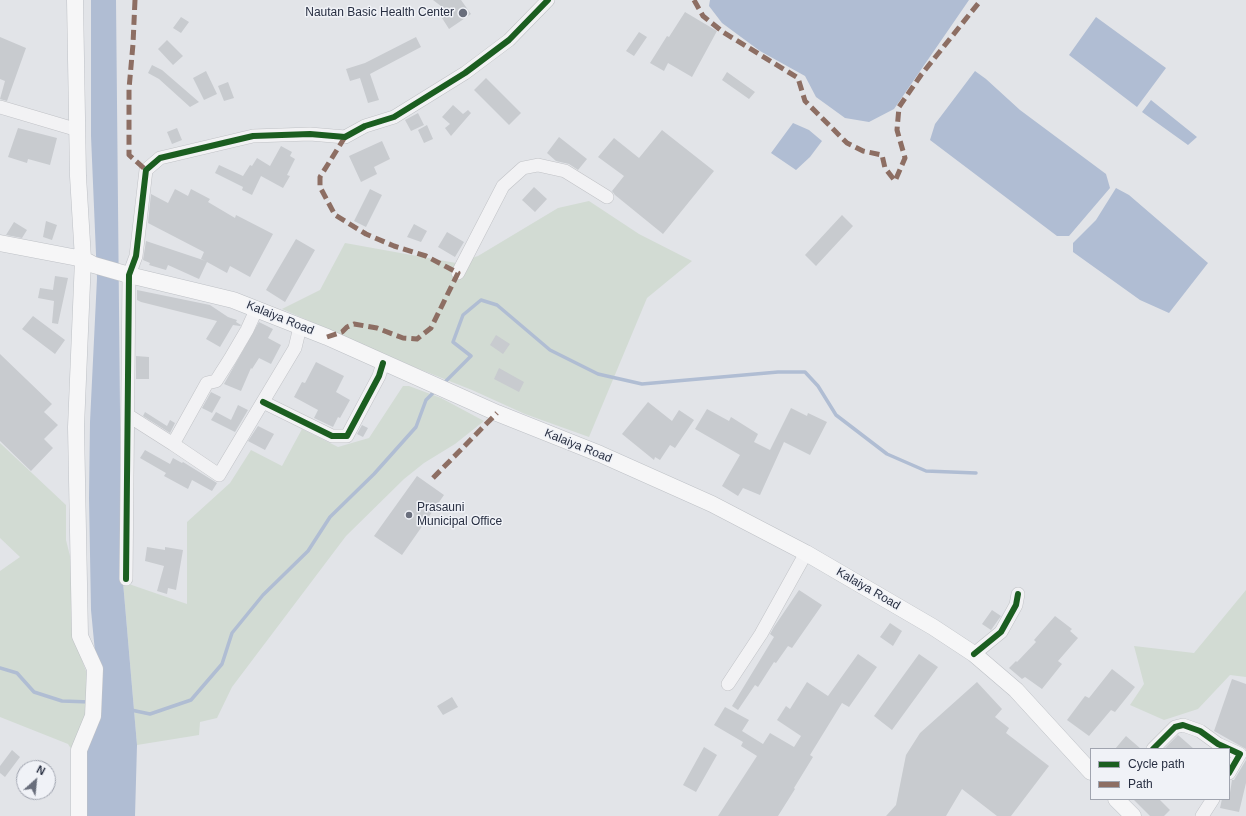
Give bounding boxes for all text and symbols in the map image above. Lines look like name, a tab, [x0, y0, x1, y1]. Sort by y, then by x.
place label: Nautan Basic Health Center	[305, 6, 454, 20]
marker: Nautan Basic Health Center	[457, 7, 469, 19]
street label: Kalaiya Road	[244, 298, 316, 338]
street label: Kalaiya Road	[542, 426, 614, 466]
place label: Prasauni Municipal Office	[417, 501, 502, 529]
marker: Prasauni Municipal Office	[404, 510, 414, 520]
street label: Kalaiya Road	[833, 565, 903, 613]
legend	[1090, 748, 1230, 800]
text: Cycle path	[1128, 757, 1185, 771]
north arrow	[16, 760, 56, 800]
text: N	[35, 763, 47, 777]
text: Path	[1128, 777, 1153, 791]

